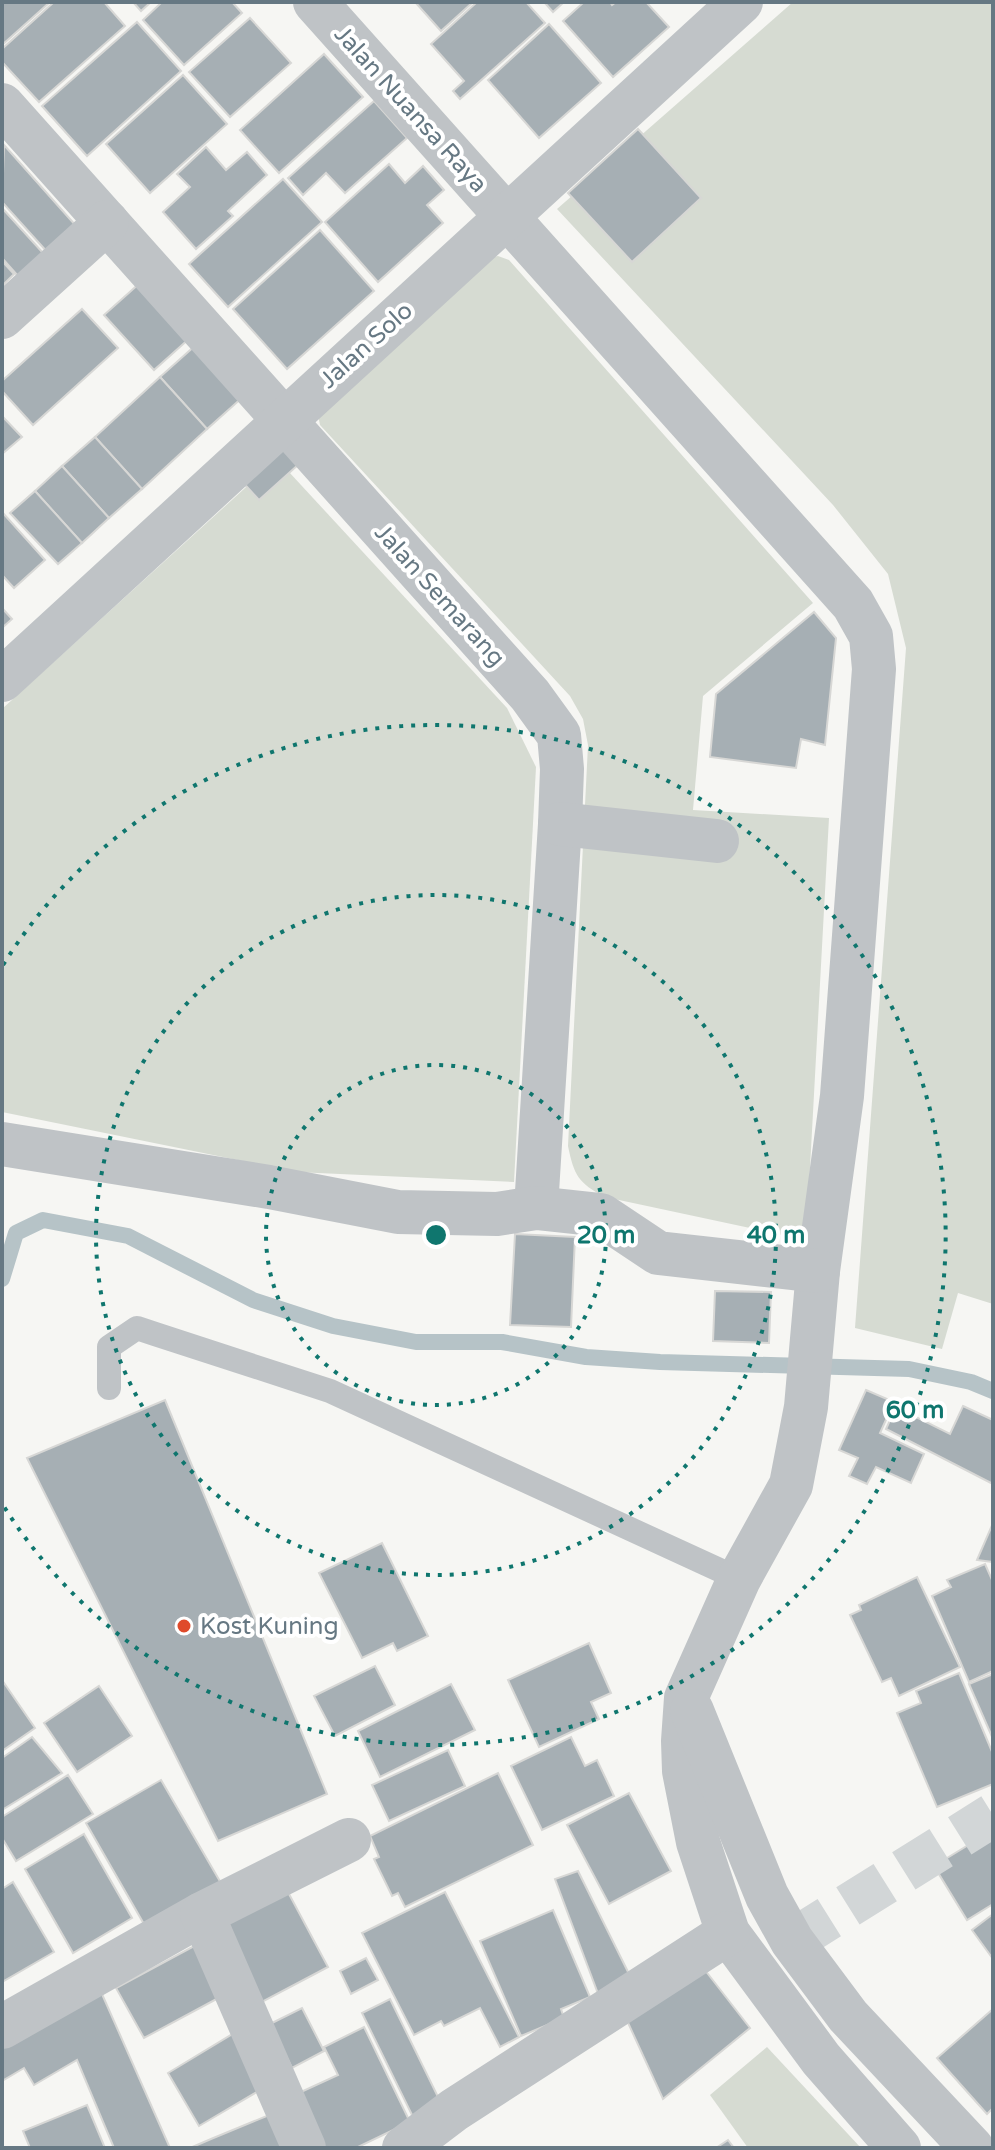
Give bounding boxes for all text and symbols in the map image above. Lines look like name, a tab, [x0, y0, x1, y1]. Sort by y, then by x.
street label: Jalan Nuansa Raya	[328, 20, 493, 199]
street label: Jalan Solo	[314, 296, 419, 395]
street label: Jalan Semarang	[368, 518, 511, 672]
centre of rings	[422, 1221, 450, 1249]
text: 20 m	[577, 1221, 635, 1250]
text: 40 m	[747, 1221, 805, 1250]
text: 60 m	[886, 1396, 944, 1425]
place label: Kost Kuning	[200, 1612, 339, 1641]
marker: Kost Kuning	[175, 1617, 193, 1635]

